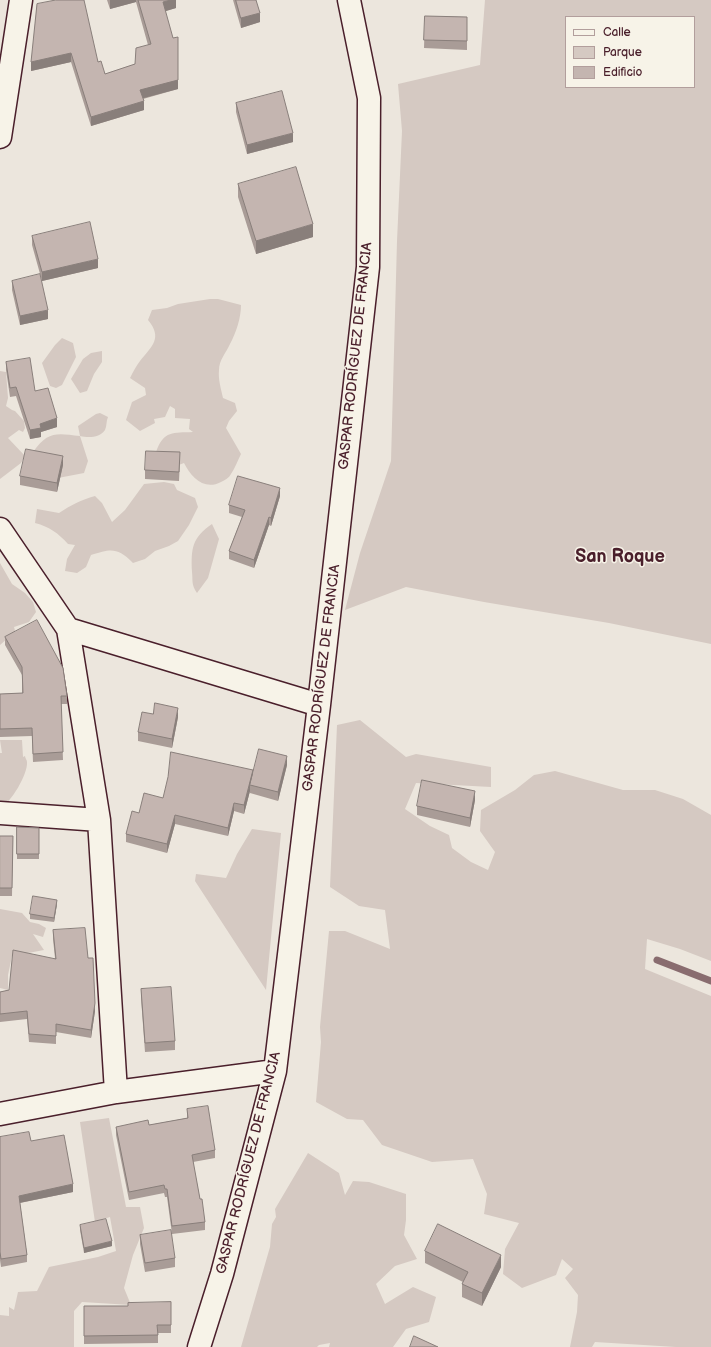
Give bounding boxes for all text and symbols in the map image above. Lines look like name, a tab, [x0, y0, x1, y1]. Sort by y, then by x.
legend	[565, 16, 695, 88]
text: Calle	[603, 25, 631, 40]
text: Parque	[603, 45, 642, 60]
text: Edificio	[603, 65, 642, 80]
street label: GASPAR RODRÍGUEZ DE FRANCIA	[336, 242, 376, 470]
district label: San Roque	[575, 546, 665, 568]
street label: GASPAR RODRÍGUEZ DE FRANCIA	[300, 564, 344, 792]
street label: GASPAR RODRÍGUEZ DE FRANCIA	[213, 1050, 285, 1276]

